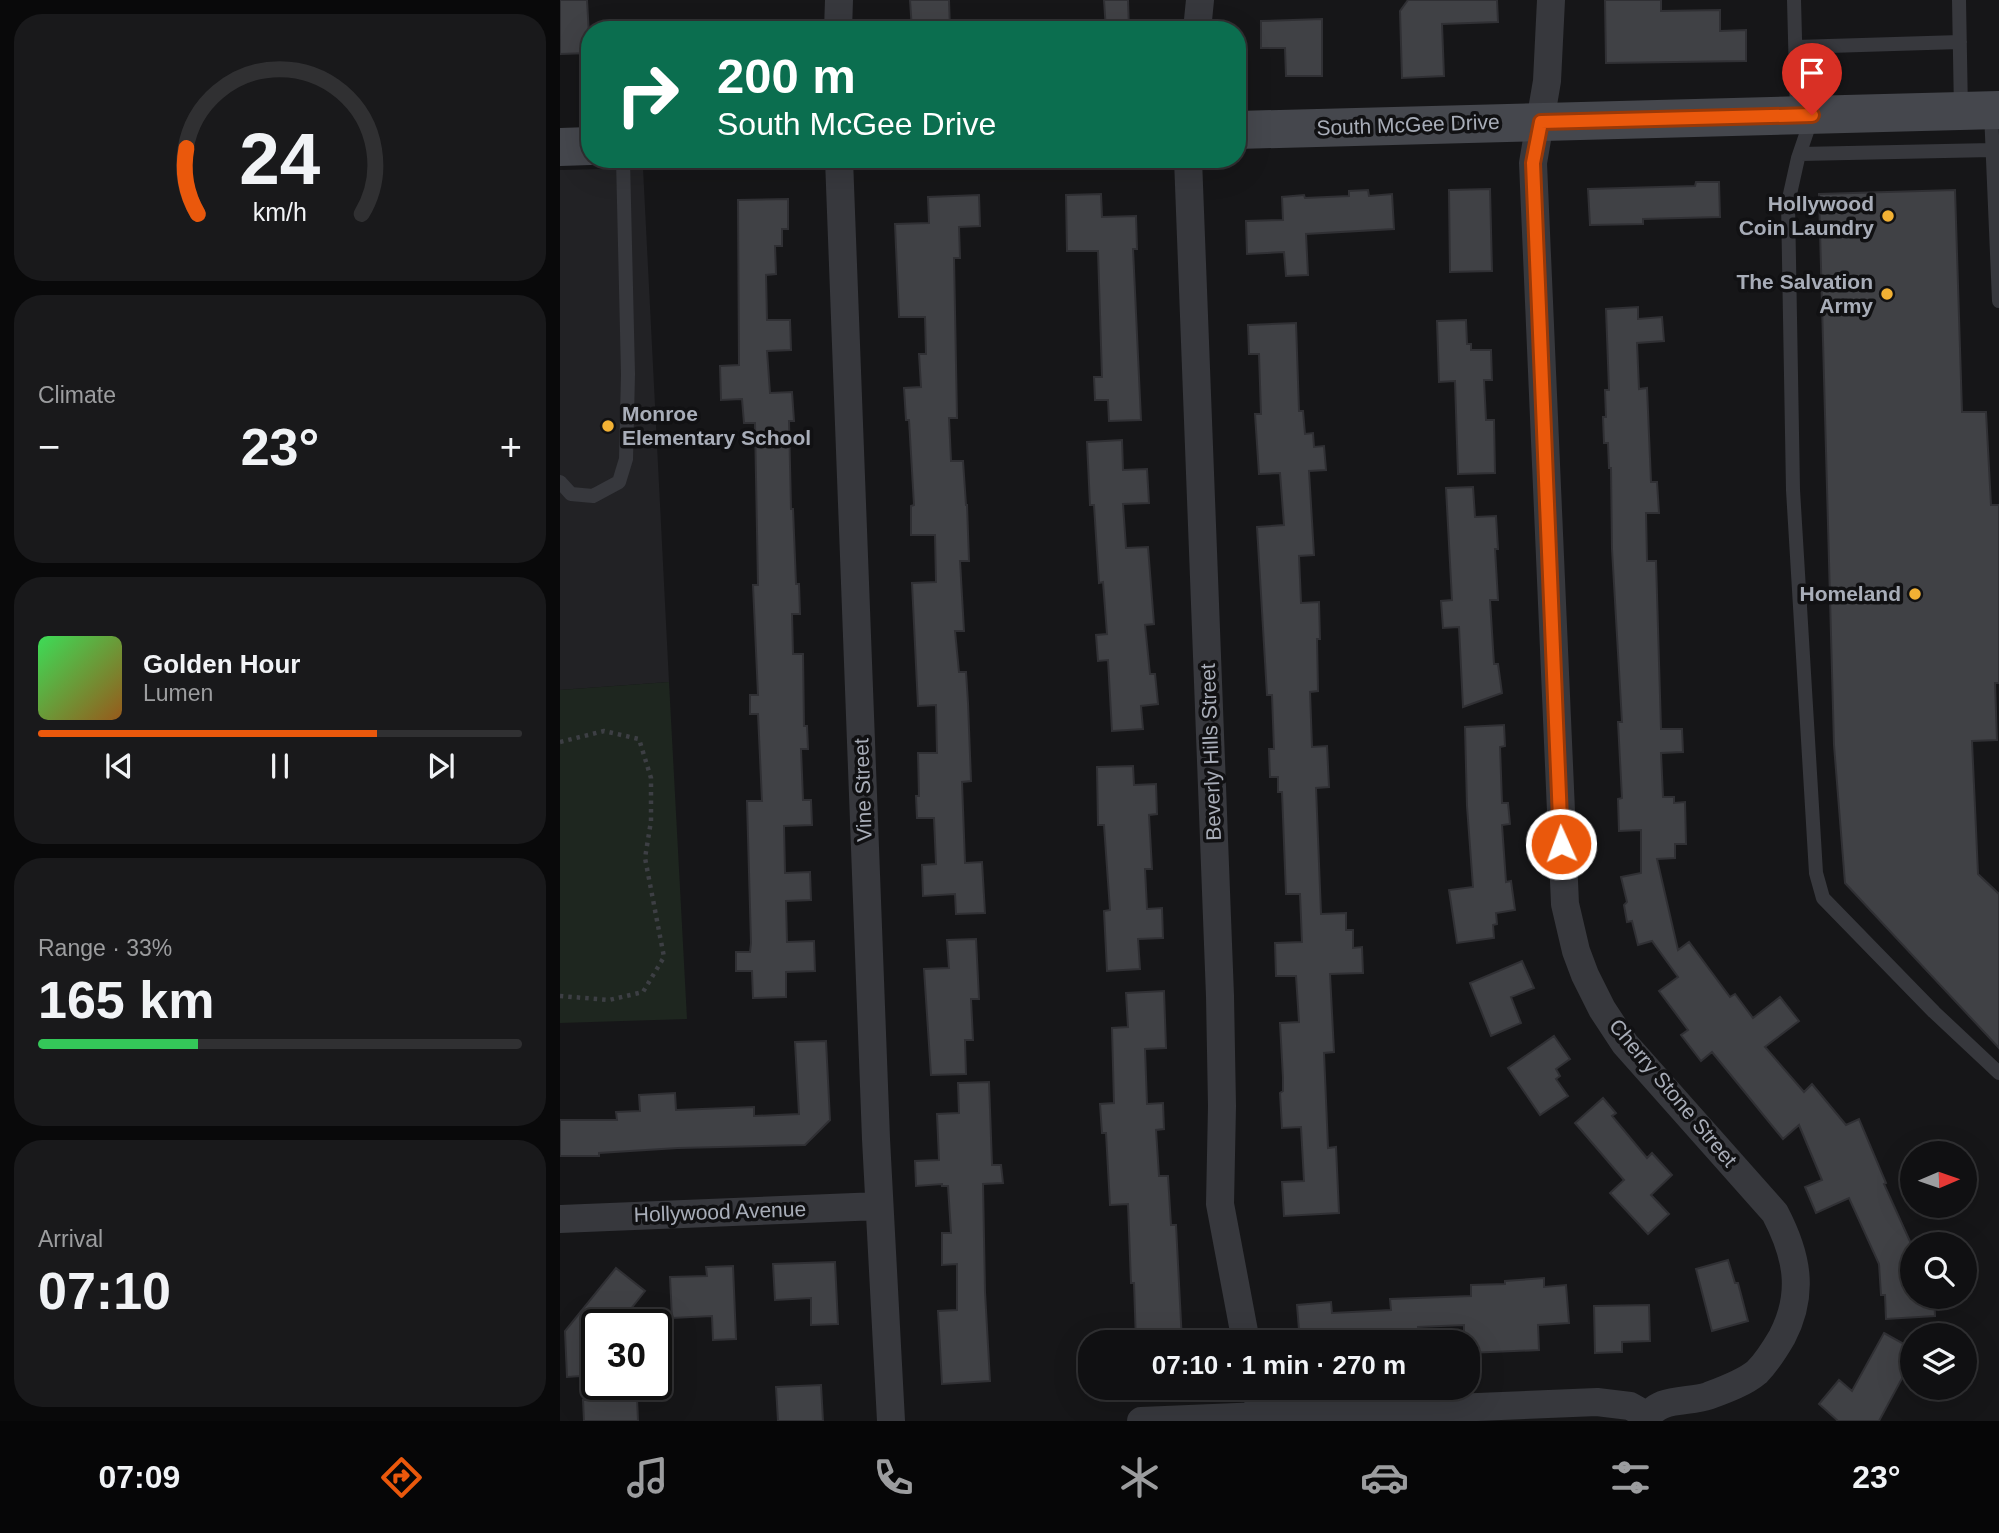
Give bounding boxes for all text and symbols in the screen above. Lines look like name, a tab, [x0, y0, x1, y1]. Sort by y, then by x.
pin	[1782, 43, 1842, 115]
icon: right	[602, 49, 693, 140]
text: 200 m	[717, 49, 856, 103]
icon: arrive	[1793, 54, 1831, 92]
text: South McGee Drive	[717, 106, 996, 142]
street label: South McGee Drive	[1316, 110, 1500, 139]
text: 24	[240, 118, 321, 199]
place label: Hollywood Coin Laundry	[1739, 192, 1874, 239]
text: km/h	[253, 198, 307, 226]
marker: Hollywood Coin Laundry	[1880, 208, 1896, 224]
place label: The Salvation Army	[1736, 270, 1873, 317]
marker: The Salvation Army	[1879, 286, 1895, 302]
text: Climate	[38, 382, 116, 408]
place label: Monroe Elementary School	[622, 402, 811, 449]
text: 23°	[241, 418, 319, 476]
marker: Monroe Elementary School	[600, 418, 616, 434]
text: −	[38, 426, 60, 468]
text: +	[500, 426, 522, 468]
place label: Homeland	[1799, 582, 1901, 605]
marker: Homeland	[1907, 586, 1923, 602]
text: Golden Hour	[143, 649, 300, 679]
street label: Beverly Hills Street	[1196, 663, 1225, 841]
text: Lumen	[143, 680, 213, 706]
street label: Vine Street	[849, 738, 876, 842]
icon: previous	[100, 747, 138, 785]
icon: pause	[261, 747, 299, 785]
icon: next	[422, 747, 460, 785]
position arrow	[1524, 807, 1598, 881]
text: Range · 33%	[38, 935, 172, 961]
text: 165 km	[38, 971, 214, 1029]
street label: Cherry Stone Street	[1605, 1014, 1742, 1171]
north arrow	[1900, 1141, 1978, 1218]
map controls	[1900, 1141, 1977, 1400]
street label: Hollywood Avenue	[633, 1197, 807, 1226]
text: Arrival	[38, 1226, 103, 1252]
button: search	[1900, 1232, 1977, 1309]
text: 07:10	[38, 1262, 171, 1320]
speed limit sign: 30	[581, 1309, 672, 1400]
button: layers	[1900, 1323, 1977, 1400]
text: 07:10 · 1 min · 270 m	[1152, 1350, 1406, 1380]
icon: directions	[377, 1453, 426, 1502]
icon: music	[623, 1453, 672, 1502]
icon: phone	[869, 1453, 918, 1502]
icon: climate	[1115, 1453, 1164, 1502]
icon: car	[1360, 1453, 1409, 1502]
icon: filters	[1606, 1453, 1655, 1502]
text: 07:09	[98, 1459, 180, 1495]
text: 23°	[1852, 1459, 1901, 1495]

